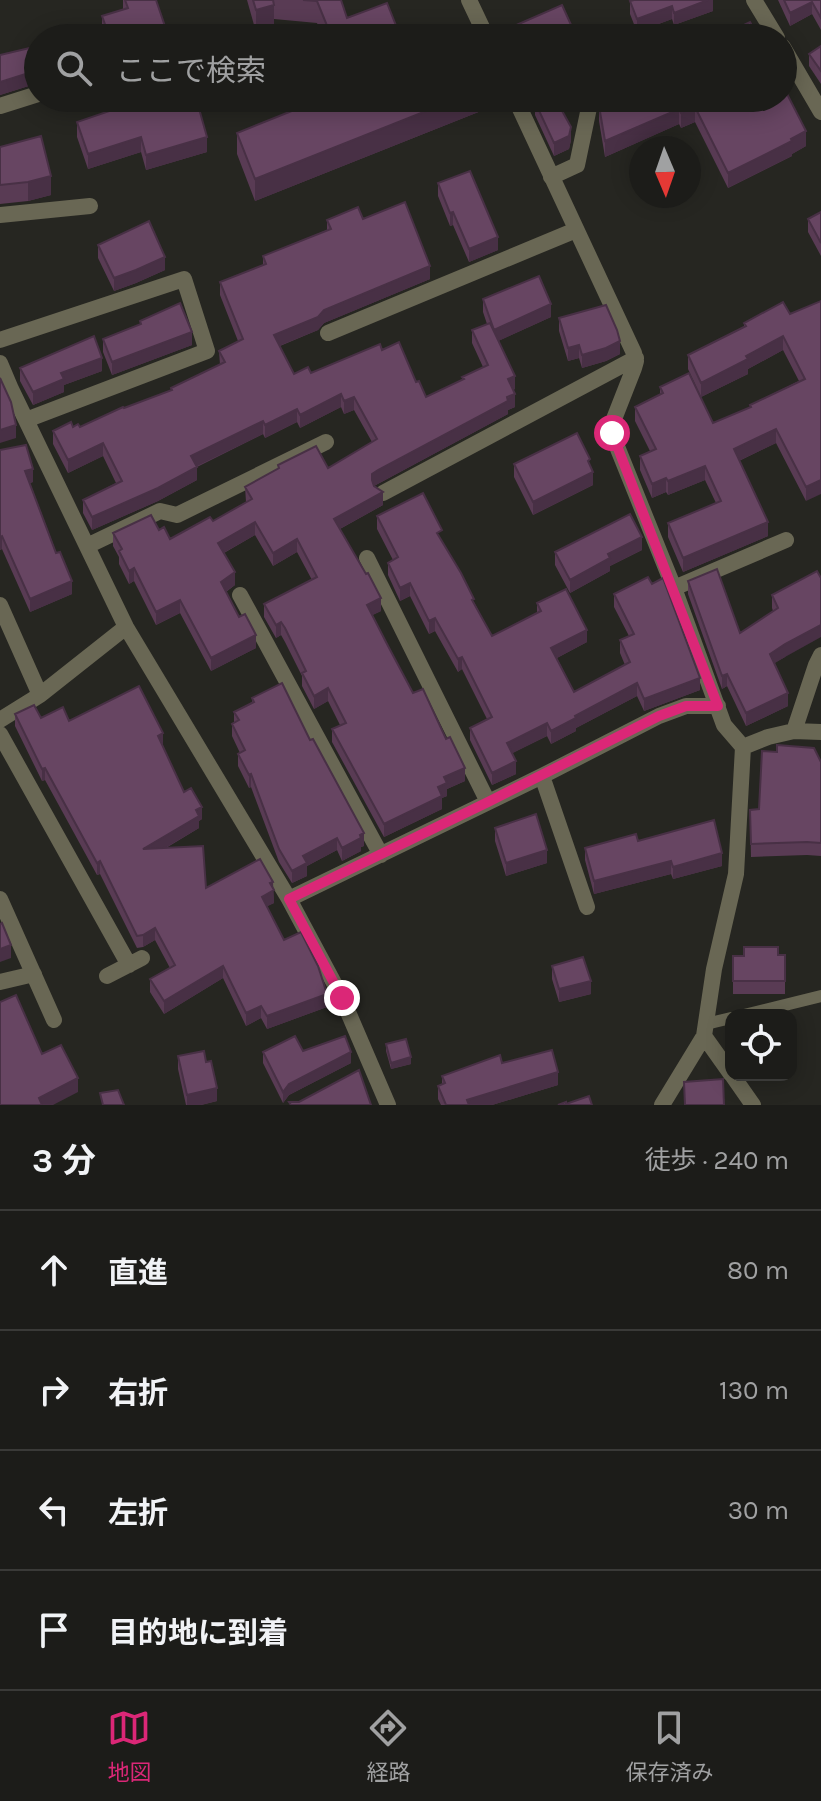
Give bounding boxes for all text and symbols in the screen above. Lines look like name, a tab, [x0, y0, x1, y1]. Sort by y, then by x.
search box	[24, 24, 797, 112]
icon: search	[52, 46, 96, 90]
text: ここで検索	[116, 53, 266, 89]
north arrow	[629, 136, 701, 208]
route start	[594, 415, 630, 451]
route end	[324, 980, 360, 1016]
map controls	[725, 1009, 797, 1081]
button: locate	[725, 1009, 797, 1081]
text: 3 分	[32, 1141, 96, 1181]
text: 徒歩 · 240 m	[644, 1145, 789, 1176]
icon: ahead	[32, 1248, 76, 1292]
text: 直進	[108, 1255, 168, 1291]
text: 80 m	[727, 1255, 789, 1286]
icon: right	[32, 1368, 76, 1412]
text: 右折	[108, 1375, 168, 1411]
text: 130 m	[719, 1375, 789, 1406]
icon: left	[32, 1488, 76, 1532]
text: 左折	[108, 1495, 168, 1531]
text: 30 m	[728, 1495, 789, 1526]
icon: arrive	[32, 1608, 76, 1652]
text: 目的地に到着	[108, 1615, 288, 1651]
tab: 地図	[107, 1706, 152, 1786]
tab: 経路	[366, 1706, 411, 1786]
tab: 保存済み	[625, 1706, 714, 1786]

